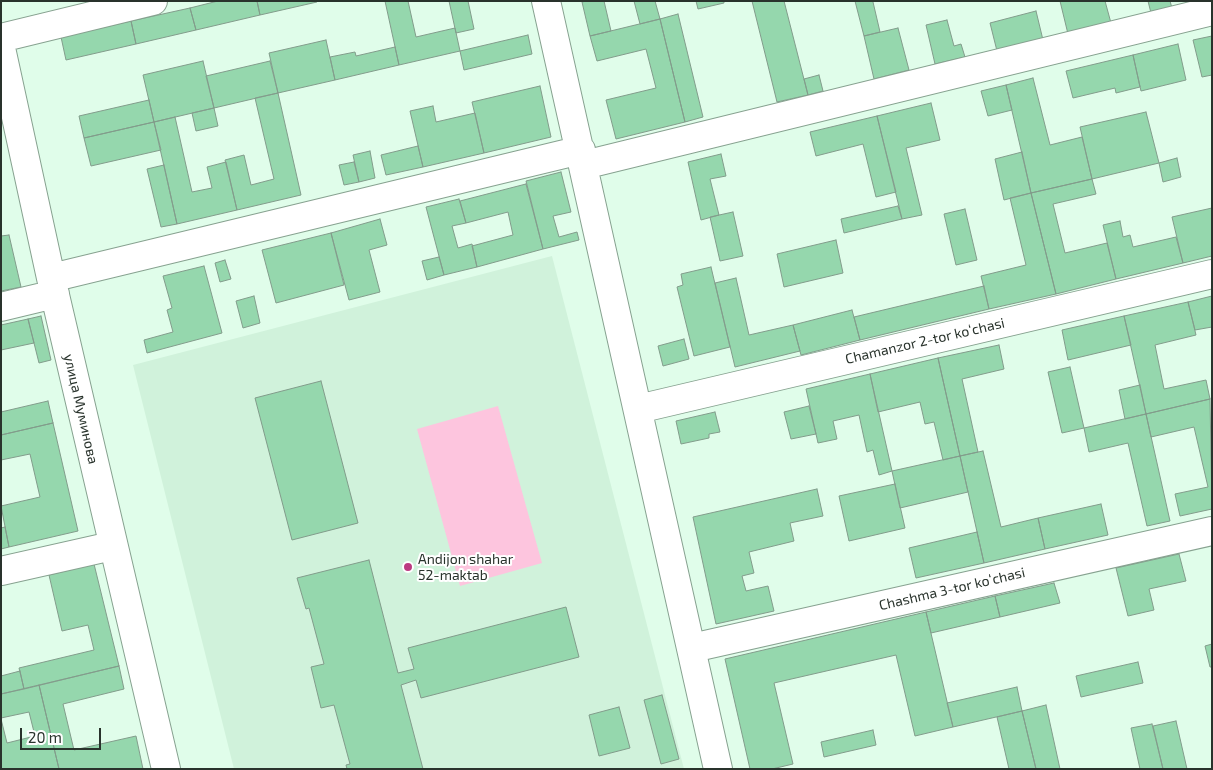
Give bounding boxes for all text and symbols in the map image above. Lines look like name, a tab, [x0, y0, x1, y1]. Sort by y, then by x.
street label: Chamanzor 2-tor koʻchasi	[844, 314, 1006, 368]
street label: улица Муминова	[60, 352, 102, 466]
place label: Andijon shahar 52-maktab	[418, 551, 513, 584]
marker: Andijon shahar 52-maktab	[402, 561, 414, 573]
street label: Chashma 3-tor koʻchasi	[877, 564, 1027, 614]
scale bar	[22, 718, 104, 750]
text: 20 m	[28, 728, 62, 746]

